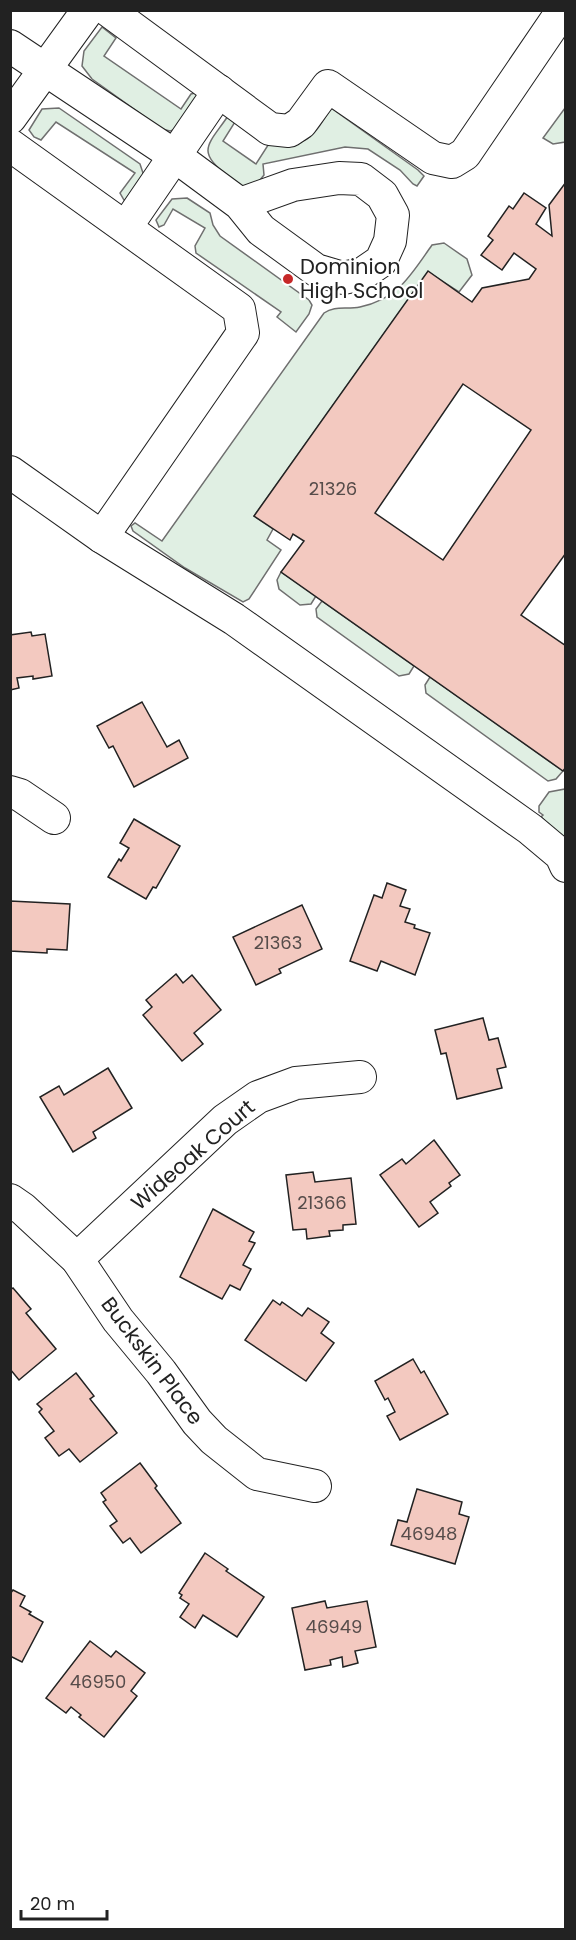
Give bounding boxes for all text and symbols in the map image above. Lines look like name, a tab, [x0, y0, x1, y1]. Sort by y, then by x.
place label: Dominion High School	[300, 252, 424, 305]
marker: Dominion High School	[281, 272, 295, 286]
house number: 21326	[309, 476, 357, 501]
house number: 21363	[254, 930, 302, 955]
street label: Wideoak Court	[124, 1093, 261, 1217]
house number: 21366	[297, 1190, 347, 1215]
street label: Buckskin Place	[95, 1291, 210, 1431]
house number: 46948	[401, 1521, 457, 1546]
house number: 46949	[306, 1614, 362, 1639]
house number: 46950	[70, 1669, 126, 1694]
scale bar	[21, 1883, 106, 1921]
text: 20 m	[30, 1891, 75, 1916]

